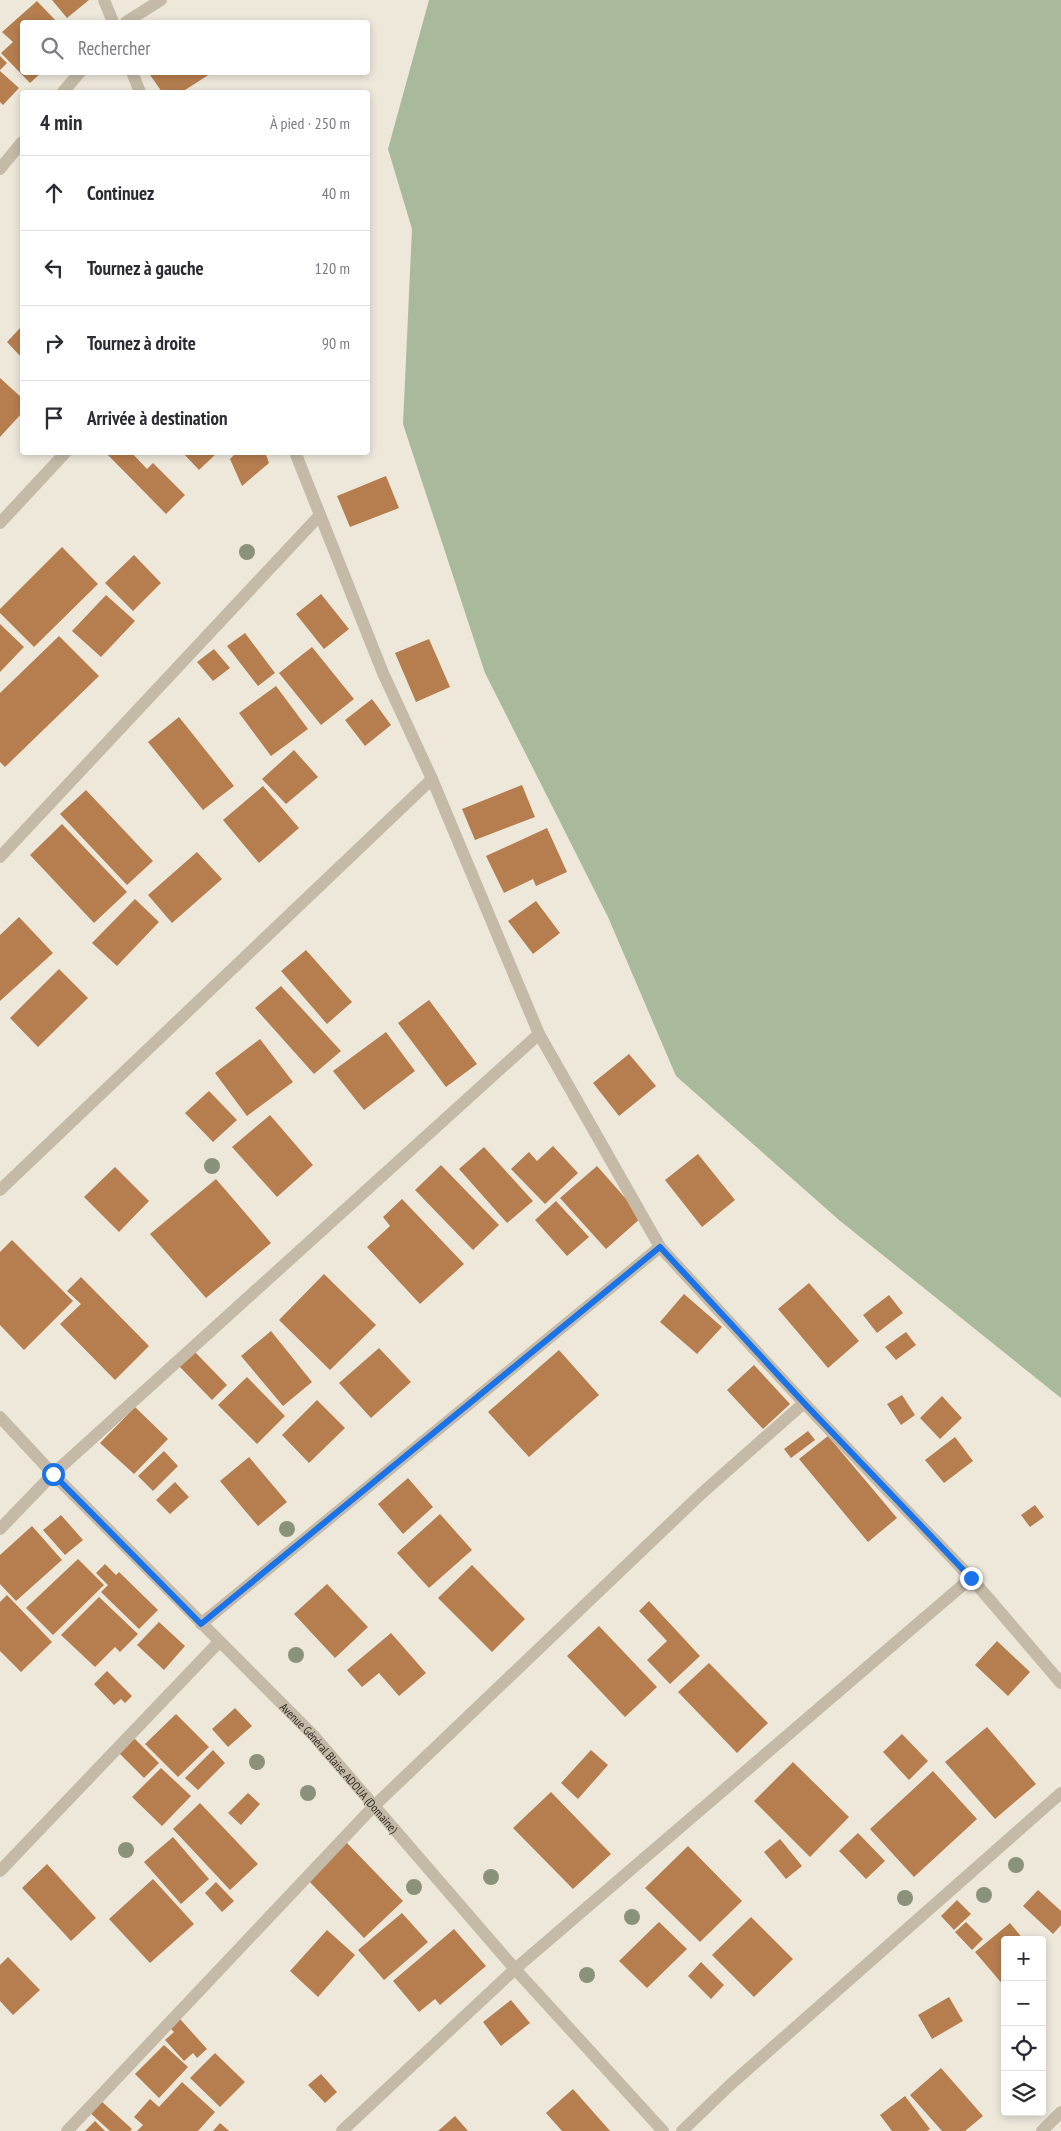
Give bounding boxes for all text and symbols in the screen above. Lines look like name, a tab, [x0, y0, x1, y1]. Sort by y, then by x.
search box	[20, 20, 370, 75]
icon: search	[38, 34, 66, 62]
text: Rechercher	[78, 36, 150, 60]
text: 4 min	[40, 109, 82, 136]
text: À pied · 250 m	[270, 113, 350, 133]
icon: ahead	[40, 179, 68, 207]
text: Continuez	[87, 181, 154, 205]
text: 40 m	[322, 183, 350, 203]
icon: left	[40, 254, 68, 282]
text: Tournez à gauche	[87, 256, 204, 280]
text: 120 m	[315, 258, 350, 278]
icon: right	[40, 329, 68, 357]
text: Tournez à droite	[87, 331, 196, 355]
text: 90 m	[322, 333, 350, 353]
icon: arrive	[40, 404, 68, 432]
text: Arrivée à destination	[87, 406, 228, 430]
route start	[42, 1463, 65, 1486]
route end	[960, 1567, 983, 1590]
street label: Avenue Général Blaise ADOUA (Domaine)	[277, 1699, 402, 1836]
map controls	[1001, 1936, 1046, 2116]
button: +	[1001, 1936, 1046, 1981]
button: −	[1001, 1981, 1046, 2026]
button: locate	[1001, 2026, 1046, 2071]
button: layers	[1001, 2071, 1046, 2116]

